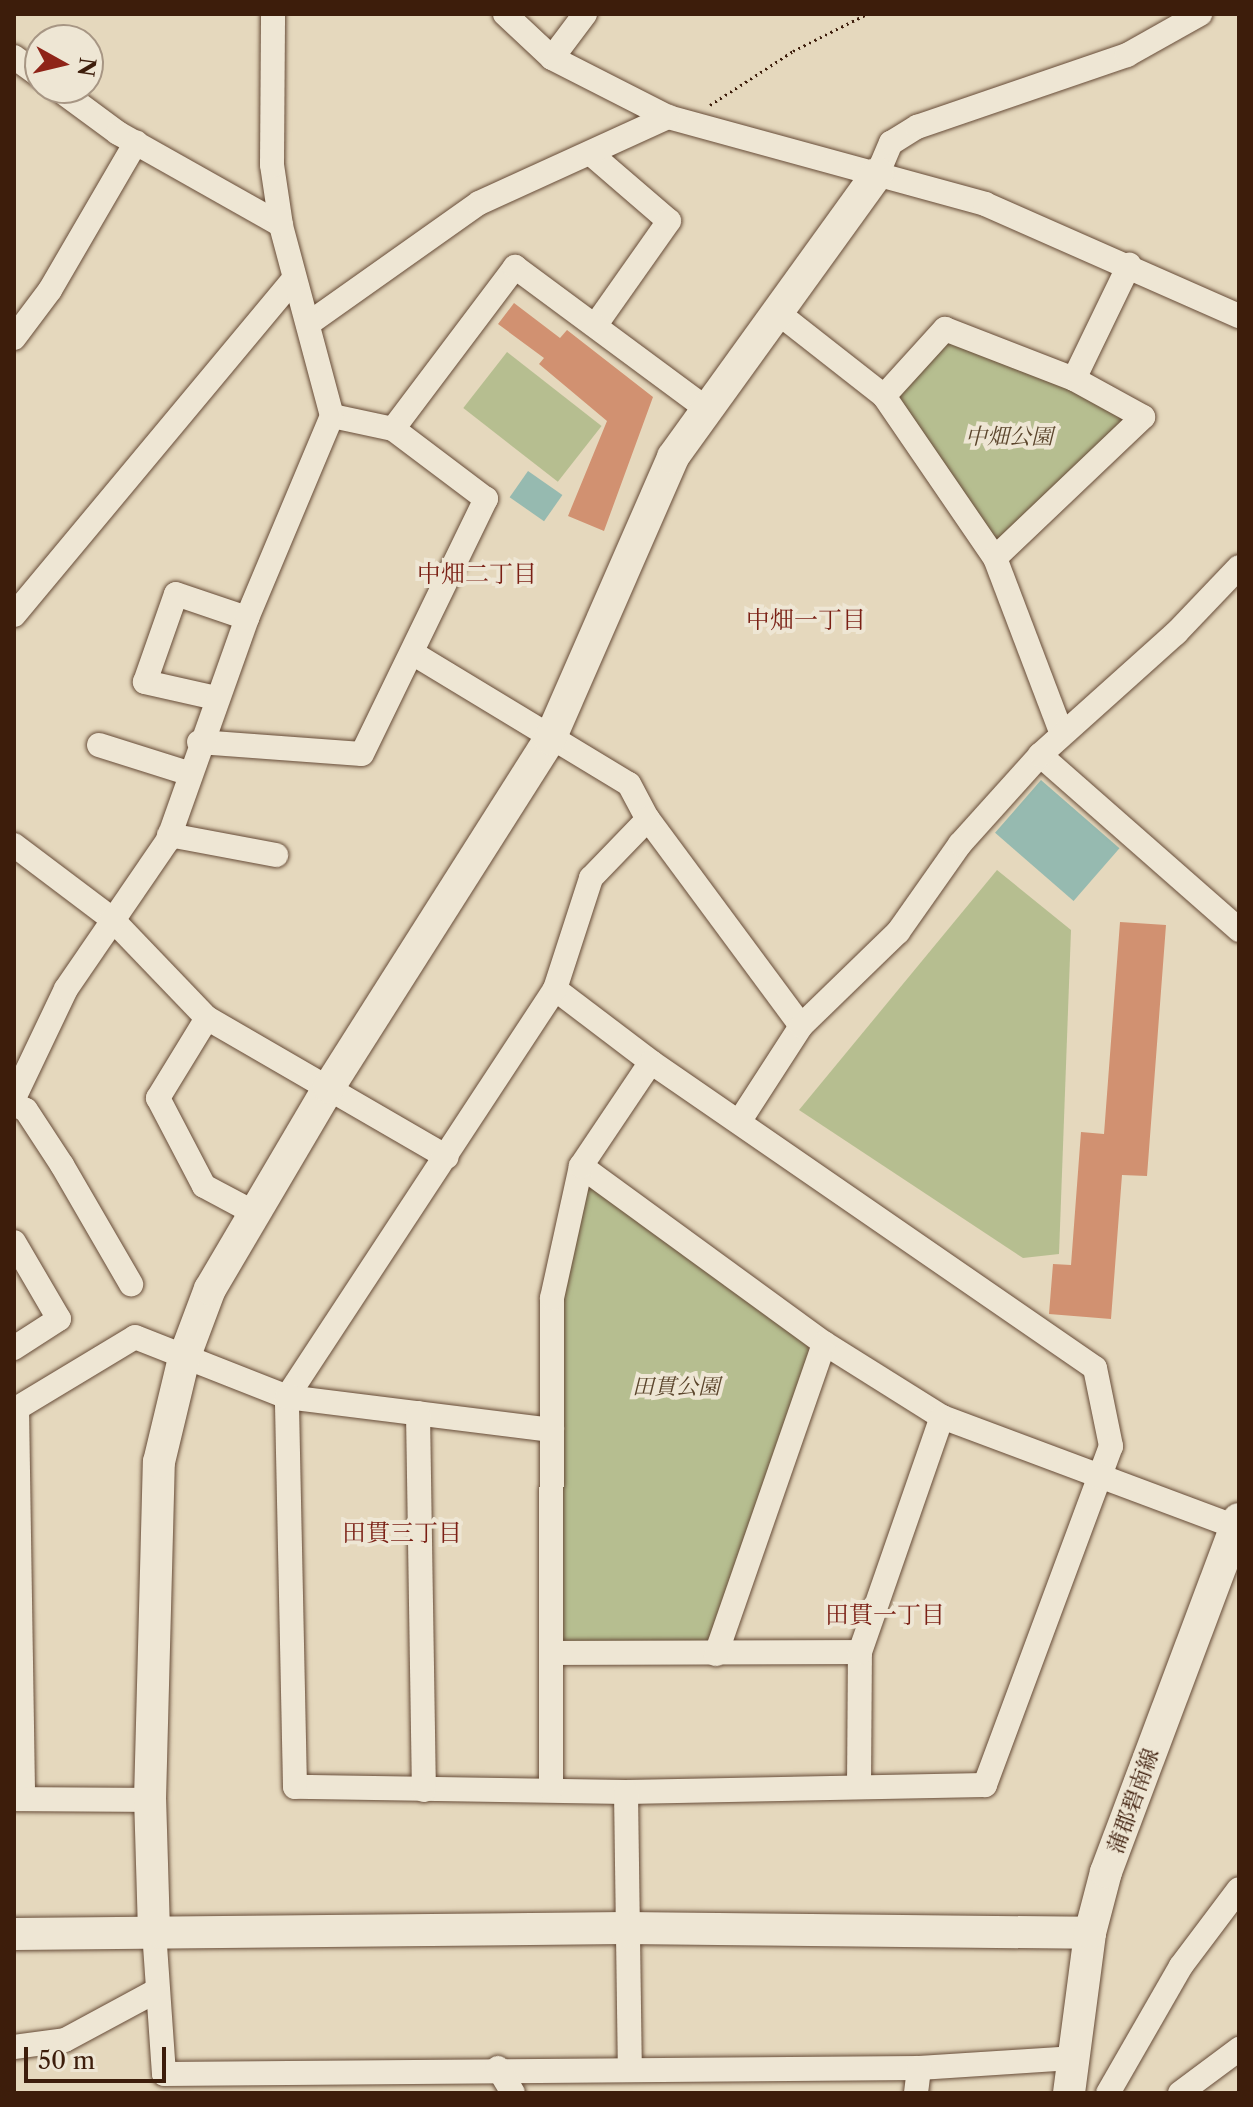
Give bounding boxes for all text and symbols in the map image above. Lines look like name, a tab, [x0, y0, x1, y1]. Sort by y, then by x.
north arrow	[24, 24, 104, 104]
text: N	[72, 56, 101, 78]
park label: 中畑公園	[965, 424, 1053, 450]
district label: 中畑二丁目	[417, 560, 537, 588]
district label: 中畑一丁目	[746, 606, 866, 634]
park label: 田貫公園	[632, 1374, 720, 1400]
district label: 田貫三丁目	[342, 1519, 462, 1547]
district label: 田貫一丁目	[825, 1601, 945, 1629]
street label: 蒲郡碧南線	[1102, 1745, 1164, 1857]
scale bar	[28, 2031, 170, 2081]
text: 50 m	[38, 2046, 95, 2075]

